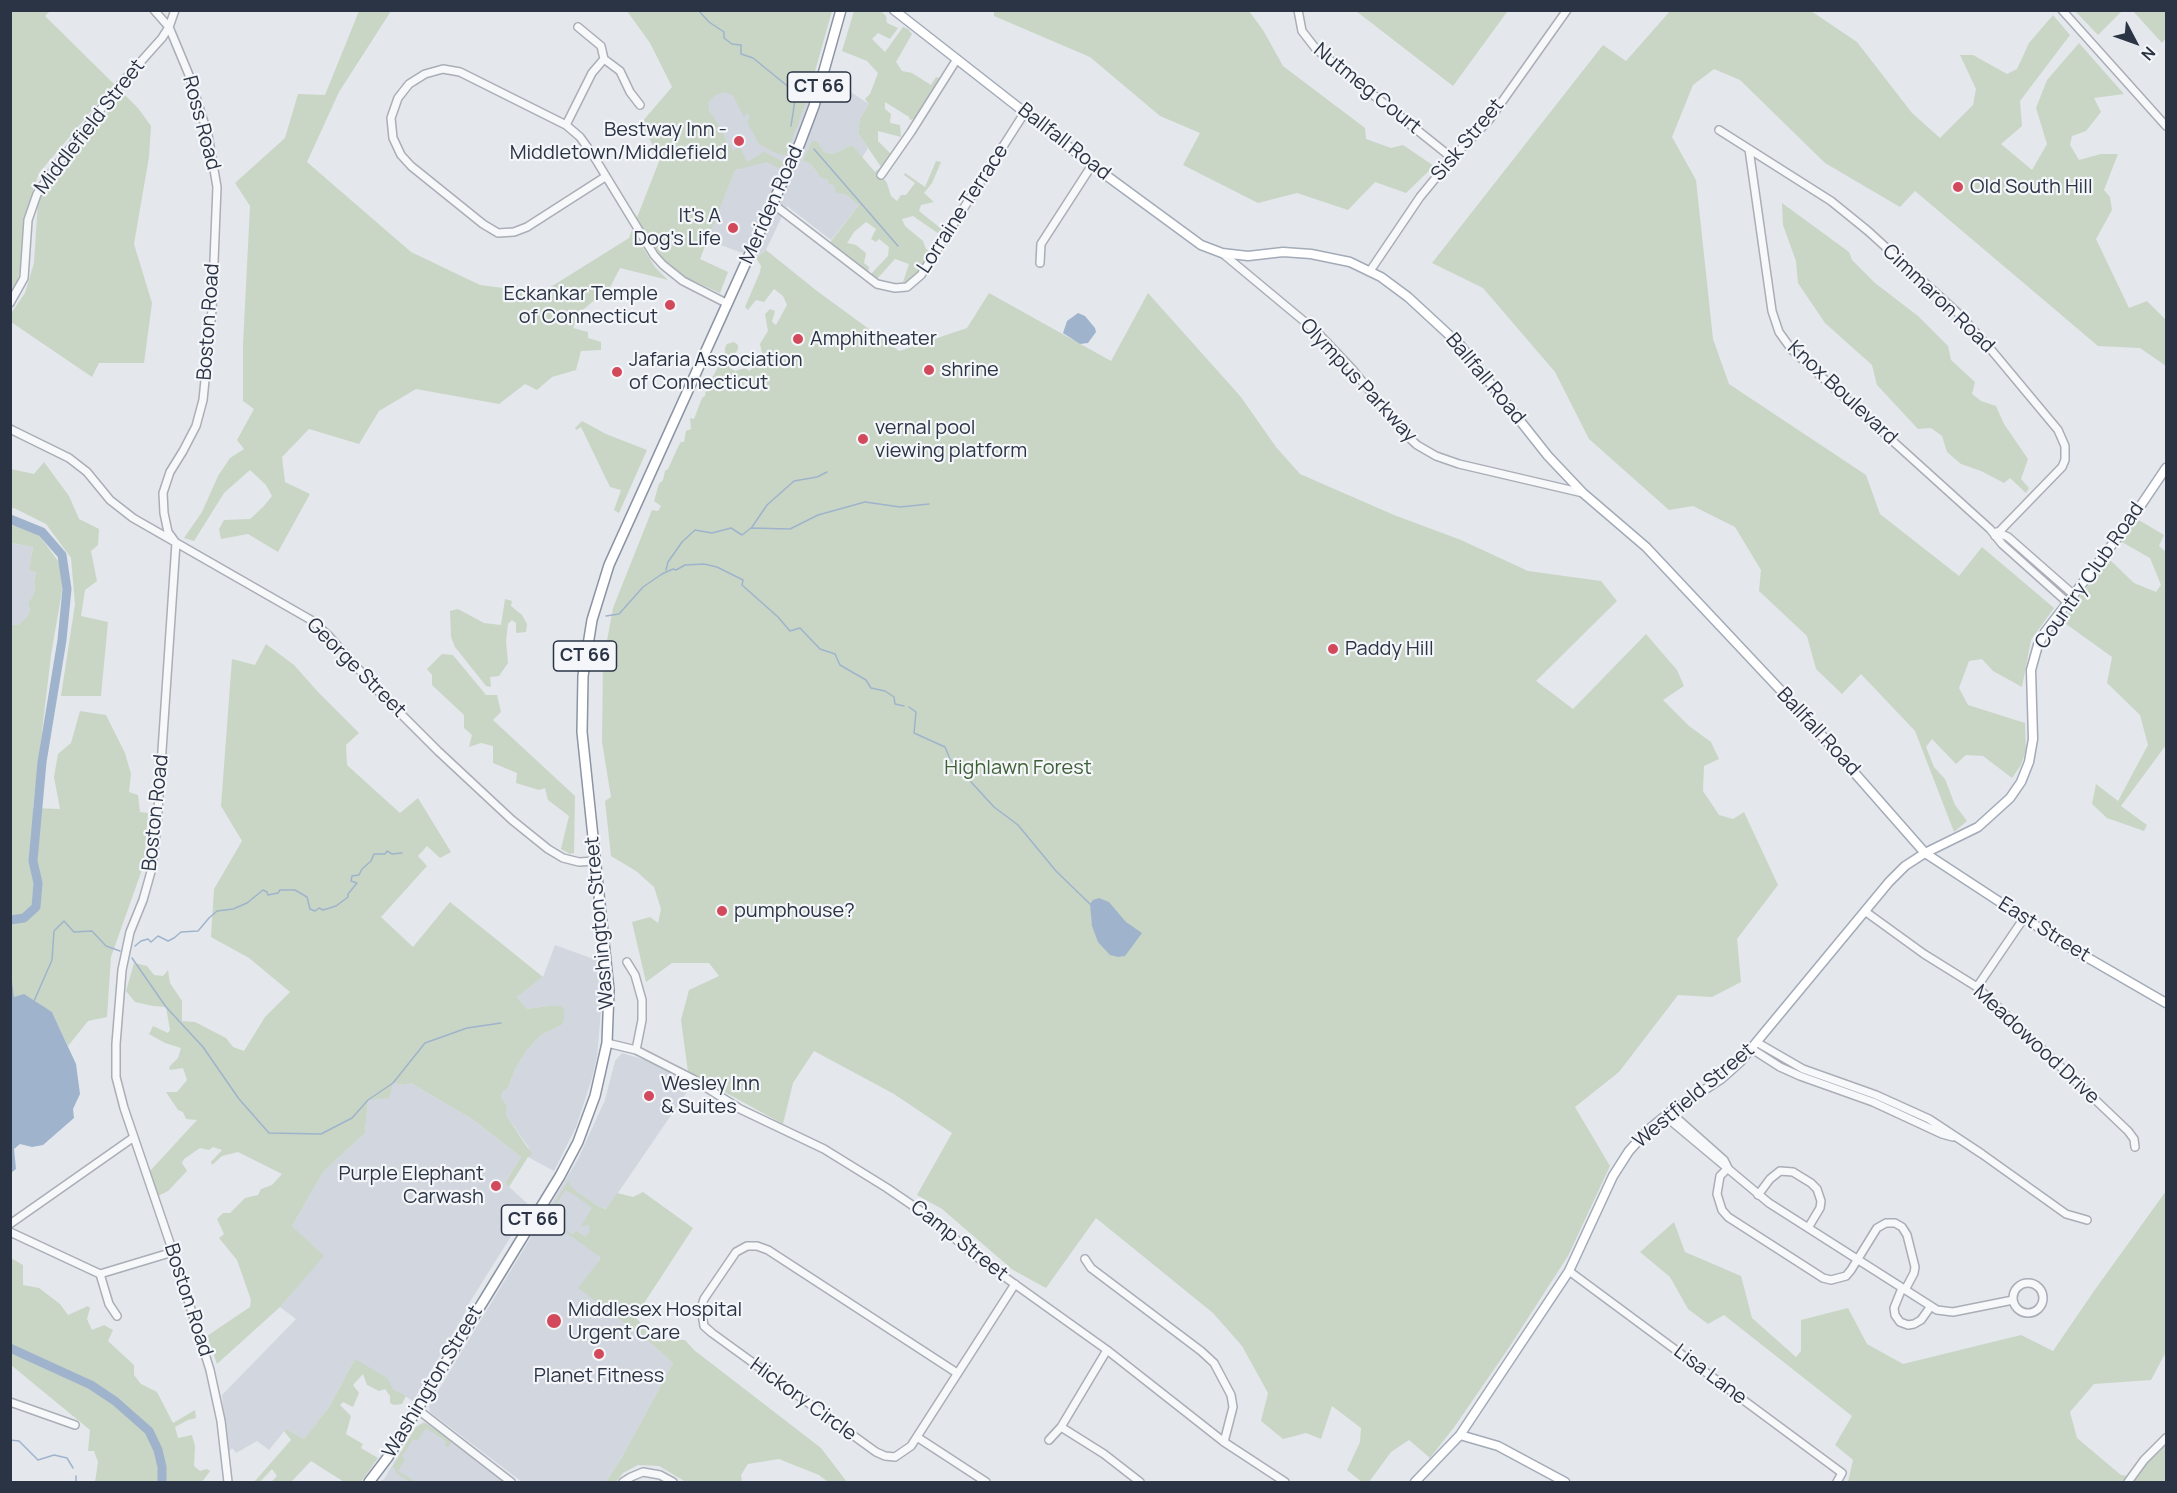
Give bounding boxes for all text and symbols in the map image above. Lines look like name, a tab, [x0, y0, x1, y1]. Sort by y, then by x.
north arrow	[2105, 12, 2165, 72]
street label: Nutmeg Court	[1308, 38, 1426, 140]
text: N	[2137, 42, 2161, 65]
street label: Middlefield Street	[30, 55, 150, 199]
road number: CT 66	[788, 72, 850, 102]
street label: Ross Road	[177, 73, 225, 173]
street label: Sisk Street	[1427, 94, 1509, 186]
street label: Ballfall Road	[1013, 98, 1115, 186]
place label: Bestway Inn - Middletown/Middlefield	[510, 118, 727, 165]
marker: Bestway Inn - Middletown/Middlefield	[732, 134, 746, 148]
street label: Lorraine Terrace	[912, 140, 1014, 278]
street label: Meriden Road	[735, 142, 809, 268]
place label: Old South Hill	[1970, 175, 2093, 199]
marker: Old South Hill	[1951, 180, 1965, 194]
place label: It's A Dog's Life	[633, 204, 721, 251]
marker: It's A Dog's Life	[726, 221, 740, 235]
street label: Cimmaron Road	[1877, 240, 1999, 358]
street label: Boston Road	[193, 263, 225, 381]
place label: Eckankar Temple of Connecticut	[504, 282, 658, 329]
marker: Eckankar Temple of Connecticut	[663, 298, 677, 312]
street label: Olympus Parkway	[1294, 314, 1422, 448]
place label: Amphitheater	[810, 327, 937, 351]
street label: Ballfall Road	[1440, 329, 1530, 429]
marker: Amphitheater	[791, 332, 805, 346]
street label: Knox Boulevard	[1782, 336, 1902, 450]
place label: Jafaria Association of Connecticut	[629, 348, 803, 395]
place label: shrine	[941, 358, 999, 382]
marker: shrine	[922, 363, 936, 377]
marker: Jafaria Association of Connecticut	[610, 365, 624, 379]
place label: vernal pool viewing platform	[875, 416, 1027, 463]
marker: vernal pool viewing platform	[856, 432, 870, 446]
street label: Country Club Road	[2030, 498, 2150, 654]
street label: George Street	[301, 613, 411, 723]
place label: Paddy Hill	[1345, 637, 1434, 661]
road number: CT 66	[554, 641, 616, 671]
marker: Paddy Hill	[1326, 642, 1340, 656]
street label: Ballfall Road	[1771, 683, 1865, 781]
street label: Boston Road	[138, 753, 174, 873]
park label: Highlawn Forest	[944, 756, 1092, 780]
street label: Washington Street	[580, 835, 620, 1011]
street label: East Street	[1994, 892, 2094, 968]
place label: pumphouse?	[734, 899, 855, 923]
marker: pumphouse?	[715, 904, 729, 918]
street label: Meadowood Drive	[1968, 980, 2104, 1110]
street label: Westfield Street	[1629, 1038, 1759, 1154]
place label: Wesley Inn & Suites	[661, 1072, 760, 1119]
marker: Wesley Inn & Suites	[642, 1089, 656, 1103]
place label: Purple Elephant Carwash	[338, 1162, 484, 1209]
marker: Purple Elephant Carwash	[489, 1179, 503, 1193]
street label: Camp Street	[906, 1196, 1012, 1286]
road number: CT 66	[502, 1205, 564, 1235]
street label: Boston Road	[158, 1241, 218, 1359]
place label: Middlesex Hospital Urgent Care	[568, 1298, 742, 1345]
street label: Washington Street	[378, 1301, 488, 1463]
marker: Middlesex Hospital Urgent Care	[545, 1312, 563, 1330]
street label: Lisa Lane	[1669, 1340, 1751, 1410]
marker: Planet Fitness	[592, 1347, 606, 1361]
street label: Hickory Circle	[745, 1353, 861, 1447]
place label: Planet Fitness	[534, 1364, 664, 1388]

